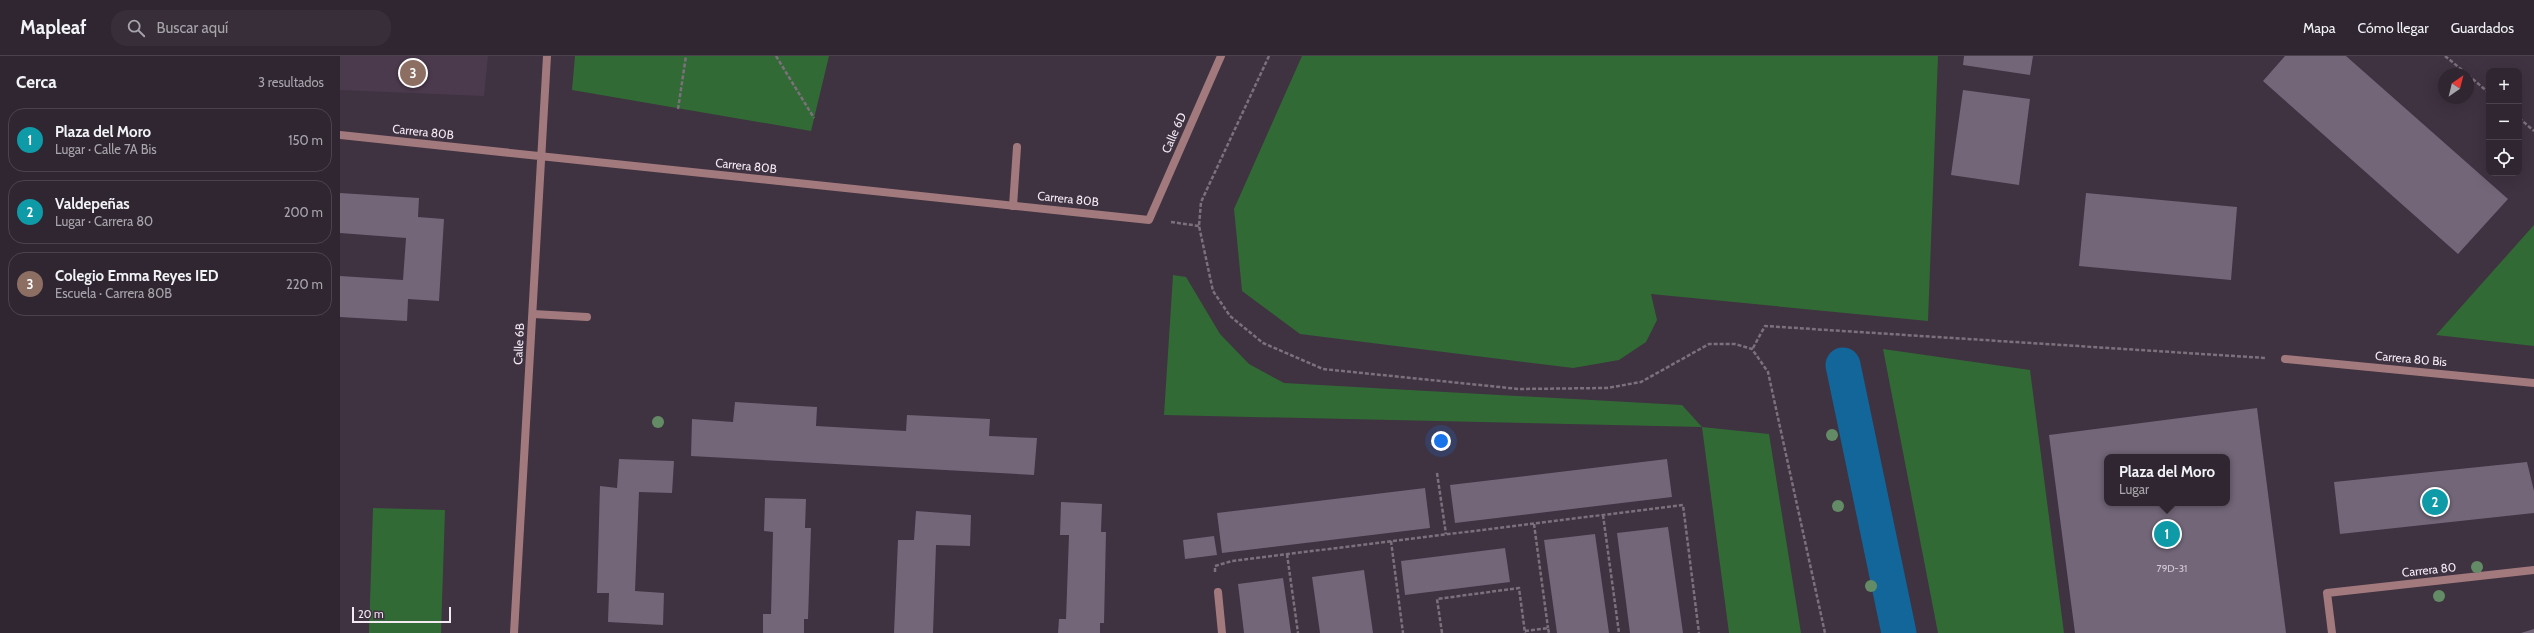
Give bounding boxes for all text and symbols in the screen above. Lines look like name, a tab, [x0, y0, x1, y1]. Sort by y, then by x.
search box	[111, 10, 391, 46]
text: Mapleaf	[20, 16, 87, 39]
icon: search	[125, 17, 147, 39]
text: Buscar aquí	[157, 19, 228, 37]
text: Mapa	[2303, 19, 2336, 37]
text: Cómo llegar	[2358, 19, 2429, 37]
text: Guardados	[2451, 19, 2514, 37]
pin: 3	[400, 58, 426, 88]
north arrow	[2438, 68, 2474, 104]
map controls	[2486, 68, 2522, 176]
button: +	[2486, 68, 2522, 104]
text: Cerca	[16, 72, 57, 92]
text: 3 resultados	[258, 74, 324, 90]
button: −	[2486, 104, 2522, 140]
street label: Calle 6D	[1158, 110, 1189, 156]
street label: Carrera 80B	[392, 121, 455, 142]
text: Plaza del Moro	[55, 123, 151, 141]
text: 1	[28, 132, 32, 148]
text: 150 m	[288, 132, 323, 148]
button: locate	[2486, 140, 2522, 176]
text: Lugar · Calle 7A Bis	[55, 141, 157, 157]
street label: Carrera 80B	[715, 155, 778, 176]
street label: Carrera 80B	[1037, 188, 1100, 209]
text: Valdepeñas	[55, 195, 130, 213]
text: 2	[27, 204, 33, 220]
text: 200 m	[284, 204, 323, 220]
text: Lugar · Carrera 80	[55, 213, 153, 229]
text: Colegio Emma Reyes IED	[55, 267, 218, 285]
text: 3	[26, 276, 34, 292]
text: 220 m	[286, 276, 323, 292]
text: Escuela · Carrera 80B	[55, 285, 172, 301]
street label: Calle 6B	[510, 323, 527, 365]
street label: Carrera 80 Bis	[2375, 348, 2448, 369]
your location	[1431, 431, 1451, 451]
popup	[2104, 454, 2230, 506]
text: Plaza del Moro	[2119, 463, 2215, 481]
text: Lugar	[2119, 481, 2149, 497]
pin: 2	[2422, 487, 2448, 517]
pin: 1	[2154, 519, 2180, 549]
street label: Carrera 80	[2401, 559, 2457, 580]
house number: 79D-31	[2157, 562, 2187, 575]
scale bar	[352, 605, 451, 624]
text: 20 m	[358, 607, 384, 621]

